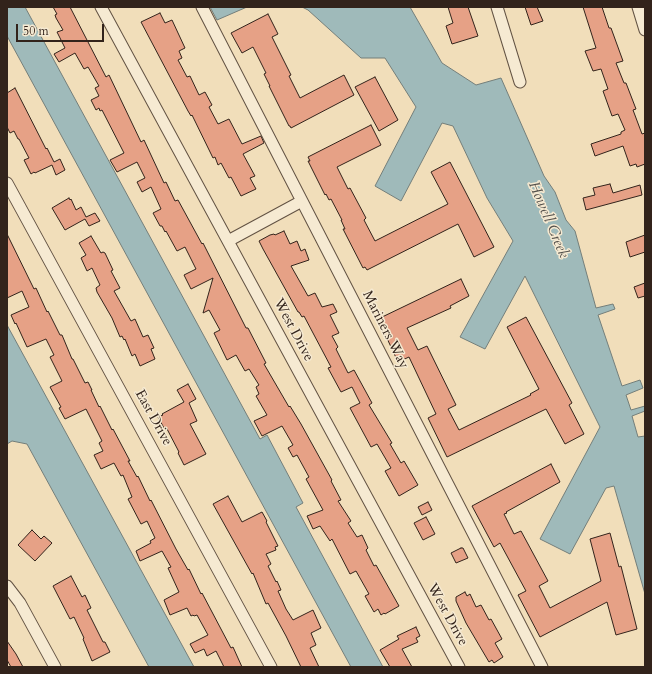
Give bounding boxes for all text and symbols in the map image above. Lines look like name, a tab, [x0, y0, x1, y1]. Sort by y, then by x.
scale bar	[18, 16, 106, 42]
text: 50 m	[23, 23, 49, 39]
water label: Howell Creek	[524, 179, 572, 261]
street label: Mariners Way	[358, 288, 412, 372]
street label: West Drive	[269, 296, 317, 364]
street label: East Drive	[131, 387, 175, 449]
street label: West Drive	[423, 581, 471, 649]

